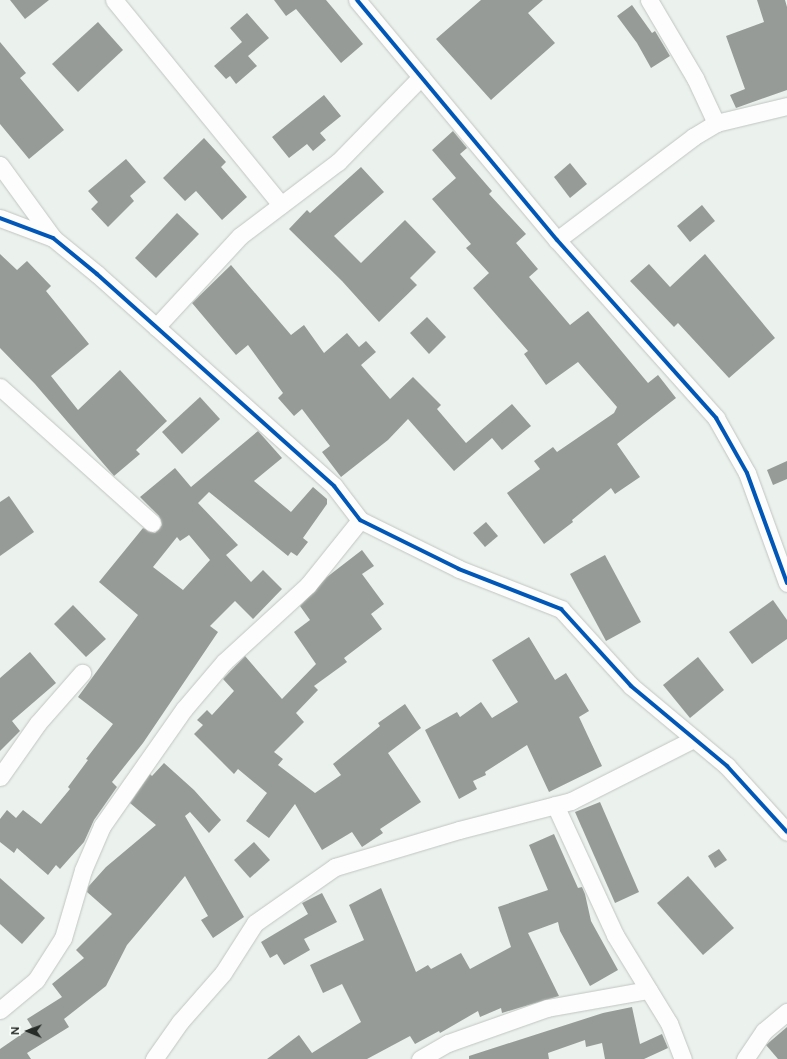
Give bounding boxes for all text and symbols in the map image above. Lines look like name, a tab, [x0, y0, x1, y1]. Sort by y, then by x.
north arrow	[8, 1011, 48, 1051]
text: N	[9, 1026, 22, 1035]

